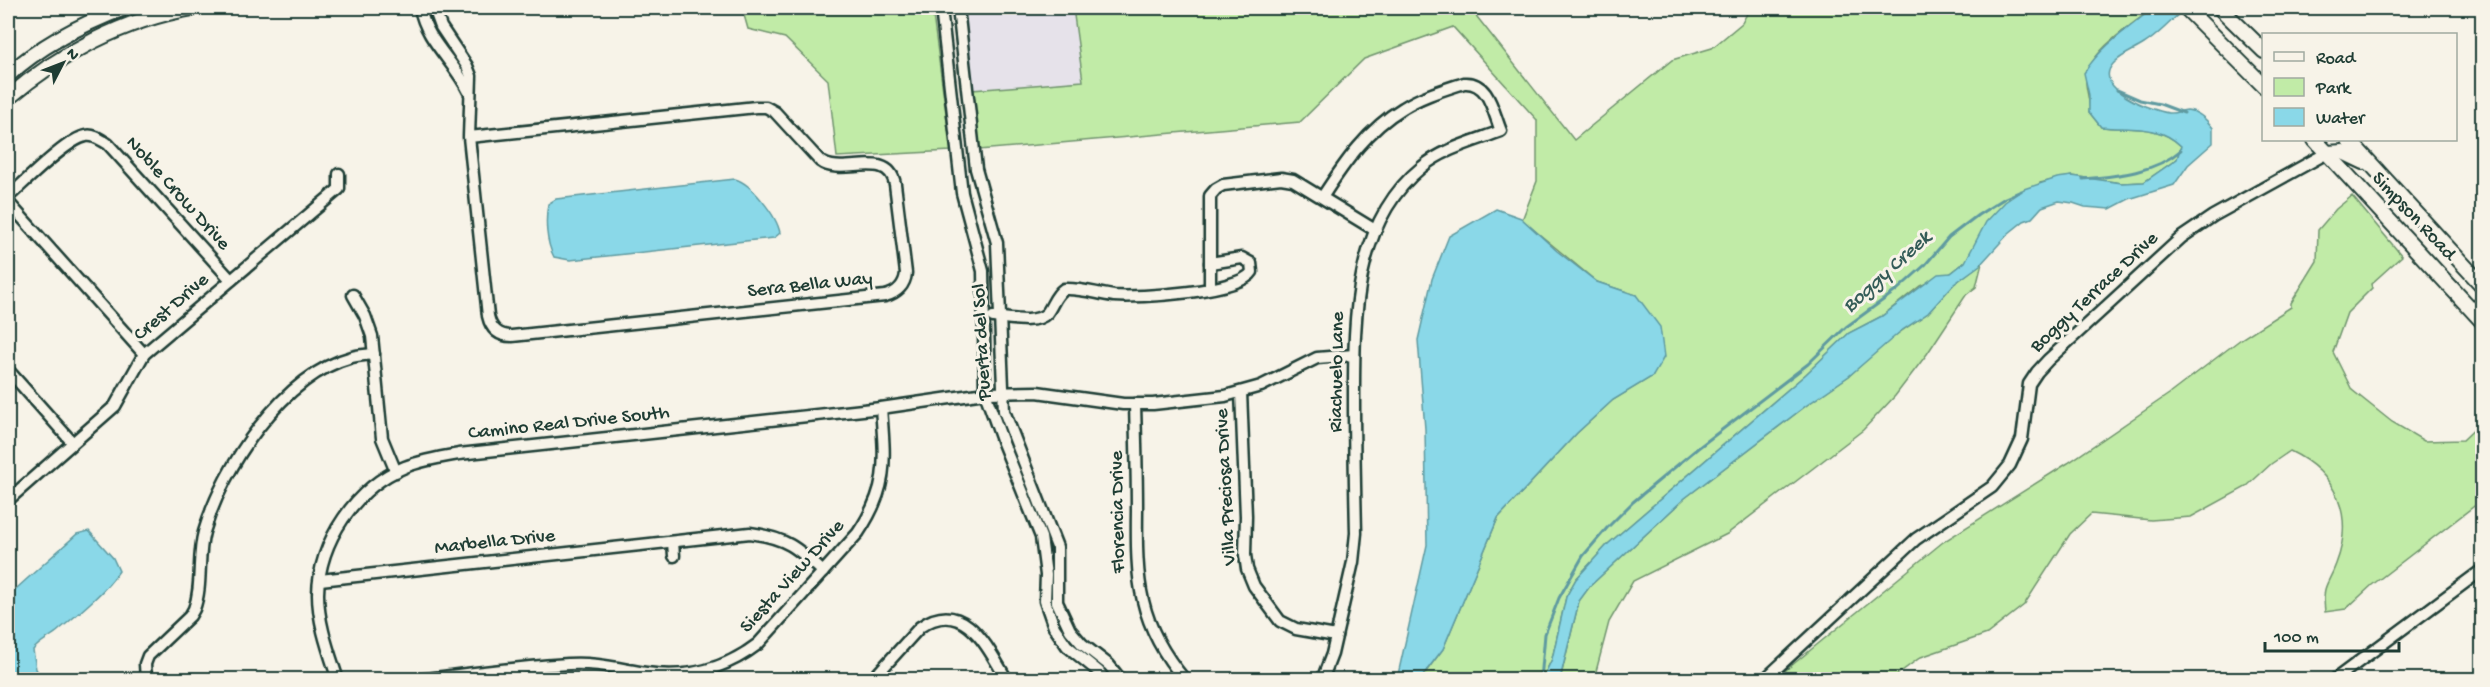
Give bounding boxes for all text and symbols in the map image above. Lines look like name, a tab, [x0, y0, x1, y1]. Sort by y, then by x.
north arrow	[33, 33, 93, 93]
legend	[2262, 33, 2457, 141]
text: N	[61, 45, 82, 66]
text: Road	[2316, 49, 2357, 70]
text: Park	[2315, 79, 2352, 100]
text: Water	[2316, 109, 2366, 130]
street label: Noble Crow Drive	[120, 132, 235, 256]
street label: Simpson Road	[2366, 168, 2462, 268]
water label: Boggy Creek	[1839, 225, 1939, 319]
street label: Boggy Terrace Drive	[2025, 227, 2164, 359]
street label: Sera Bella Way	[746, 268, 874, 304]
street label: Crest Drive	[130, 269, 215, 347]
street label: Puerta del Sol	[968, 283, 998, 402]
street label: Riachuelo Lane	[1325, 311, 1351, 433]
street label: Camino Real Drive South	[467, 402, 671, 446]
street label: Villa Preciosa Drive	[1211, 407, 1243, 567]
street label: Florencia Drive	[1106, 450, 1132, 574]
street label: Siesta View Drive	[736, 515, 850, 639]
street label: Marbella Drive	[434, 525, 557, 561]
scale bar	[2265, 615, 2398, 653]
text: 100 m	[2273, 628, 2319, 649]

